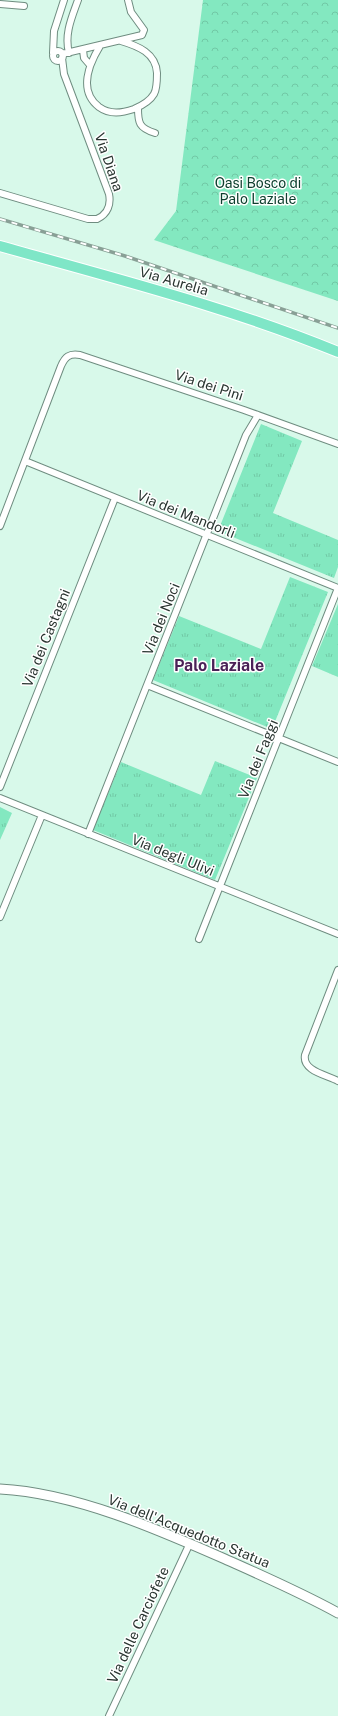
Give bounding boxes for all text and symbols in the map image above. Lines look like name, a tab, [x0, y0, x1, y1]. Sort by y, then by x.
street label: Via Diana	[92, 131, 126, 193]
park label: Oasi Bosco di Palo Laziale	[215, 175, 301, 207]
street label: Via Aurelia	[138, 264, 210, 298]
street label: Via dei Pini	[173, 366, 245, 404]
street label: Via dei Mandorli	[135, 487, 237, 541]
street label: Via dei Noci	[139, 581, 183, 657]
street label: Via dei Castagni	[19, 587, 73, 689]
district label: Palo Laziale	[174, 656, 264, 675]
street label: Via dei Faggi	[235, 717, 281, 801]
street label: Via degli Ulivi	[129, 831, 217, 879]
street label: Via dell'Acquedotto Statua	[106, 1491, 272, 1571]
street label: Via delle Carciofete	[104, 1564, 172, 1686]

